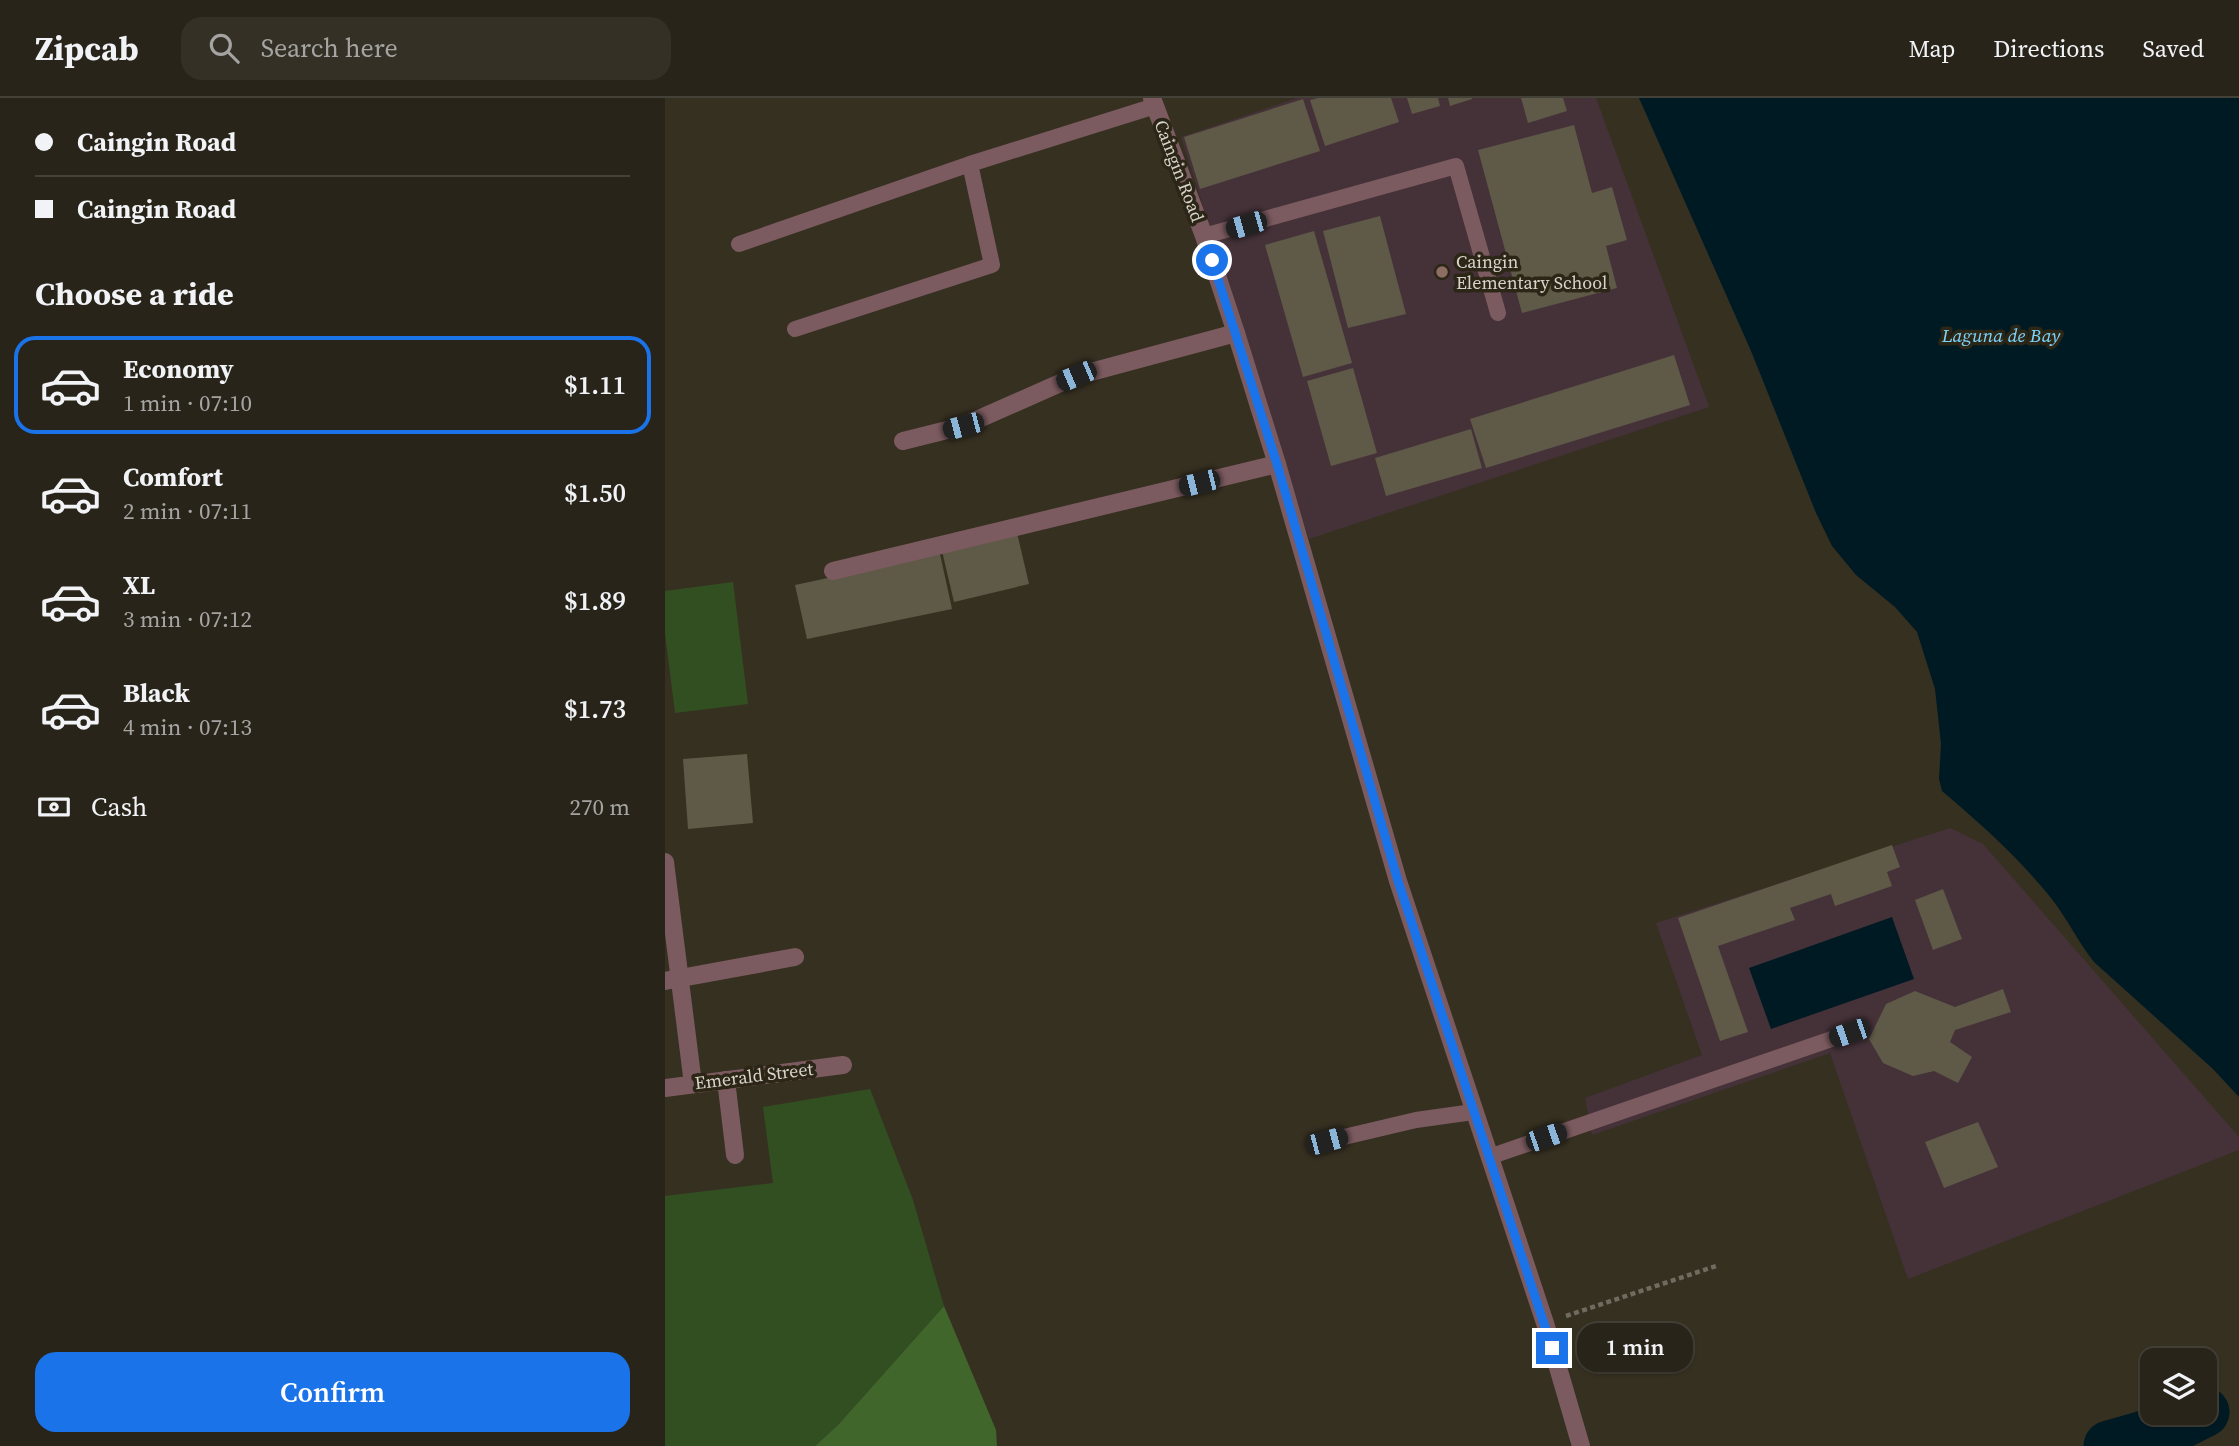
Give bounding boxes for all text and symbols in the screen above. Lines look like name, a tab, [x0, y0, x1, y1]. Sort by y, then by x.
search box	[181, 17, 671, 80]
text: Zipcab	[35, 26, 139, 71]
icon: search	[205, 29, 243, 67]
text: Search here	[261, 30, 398, 66]
text: Map	[1908, 32, 1955, 65]
text: Directions	[1993, 32, 2104, 65]
text: Saved	[2142, 32, 2204, 65]
street label: Caingin Road	[1149, 116, 1210, 225]
text: Caingin Road	[77, 124, 236, 160]
text: Caingin Road	[77, 191, 236, 227]
car	[1223, 209, 1270, 241]
route start	[1196, 244, 1228, 276]
place label: Caingin Elementary School	[1456, 249, 1607, 295]
marker: Caingin Elementary School	[1434, 264, 1450, 280]
text: Choose a ride	[35, 272, 234, 316]
water label: Laguna de Bay	[1941, 322, 2061, 348]
text: Economy	[123, 351, 234, 387]
icon: car	[39, 354, 102, 417]
car	[1053, 358, 1100, 394]
text: $1.11	[564, 367, 626, 403]
text: 1 min · 07:10	[123, 387, 252, 419]
car	[940, 410, 987, 442]
text: Comfort	[123, 459, 223, 495]
icon: car	[39, 462, 102, 525]
car	[1177, 468, 1222, 498]
text: $1.50	[564, 475, 626, 511]
text: 2 min · 07:11	[123, 495, 252, 527]
text: XL	[123, 567, 155, 603]
icon: car	[39, 570, 102, 633]
text: $1.89	[564, 583, 626, 619]
text: 3 min · 07:12	[123, 603, 252, 635]
text: Black	[123, 675, 190, 711]
icon: car	[39, 678, 102, 741]
text: $1.73	[564, 691, 626, 727]
text: 4 min · 07:13	[123, 711, 252, 743]
icon: cash	[35, 788, 73, 826]
text: Cash	[91, 789, 147, 825]
text: 270 m	[569, 791, 630, 823]
car	[1826, 1016, 1873, 1050]
street label: Emerald Street	[693, 1056, 815, 1095]
car	[1523, 1120, 1570, 1154]
car	[1304, 1125, 1351, 1157]
callout: 1 min	[1577, 1324, 1692, 1372]
text: 1 min	[1605, 1331, 1665, 1363]
route end	[1536, 1332, 1568, 1364]
map controls	[2140, 1348, 2217, 1425]
button: layers	[2140, 1348, 2217, 1425]
button: Confirm	[35, 1352, 630, 1432]

